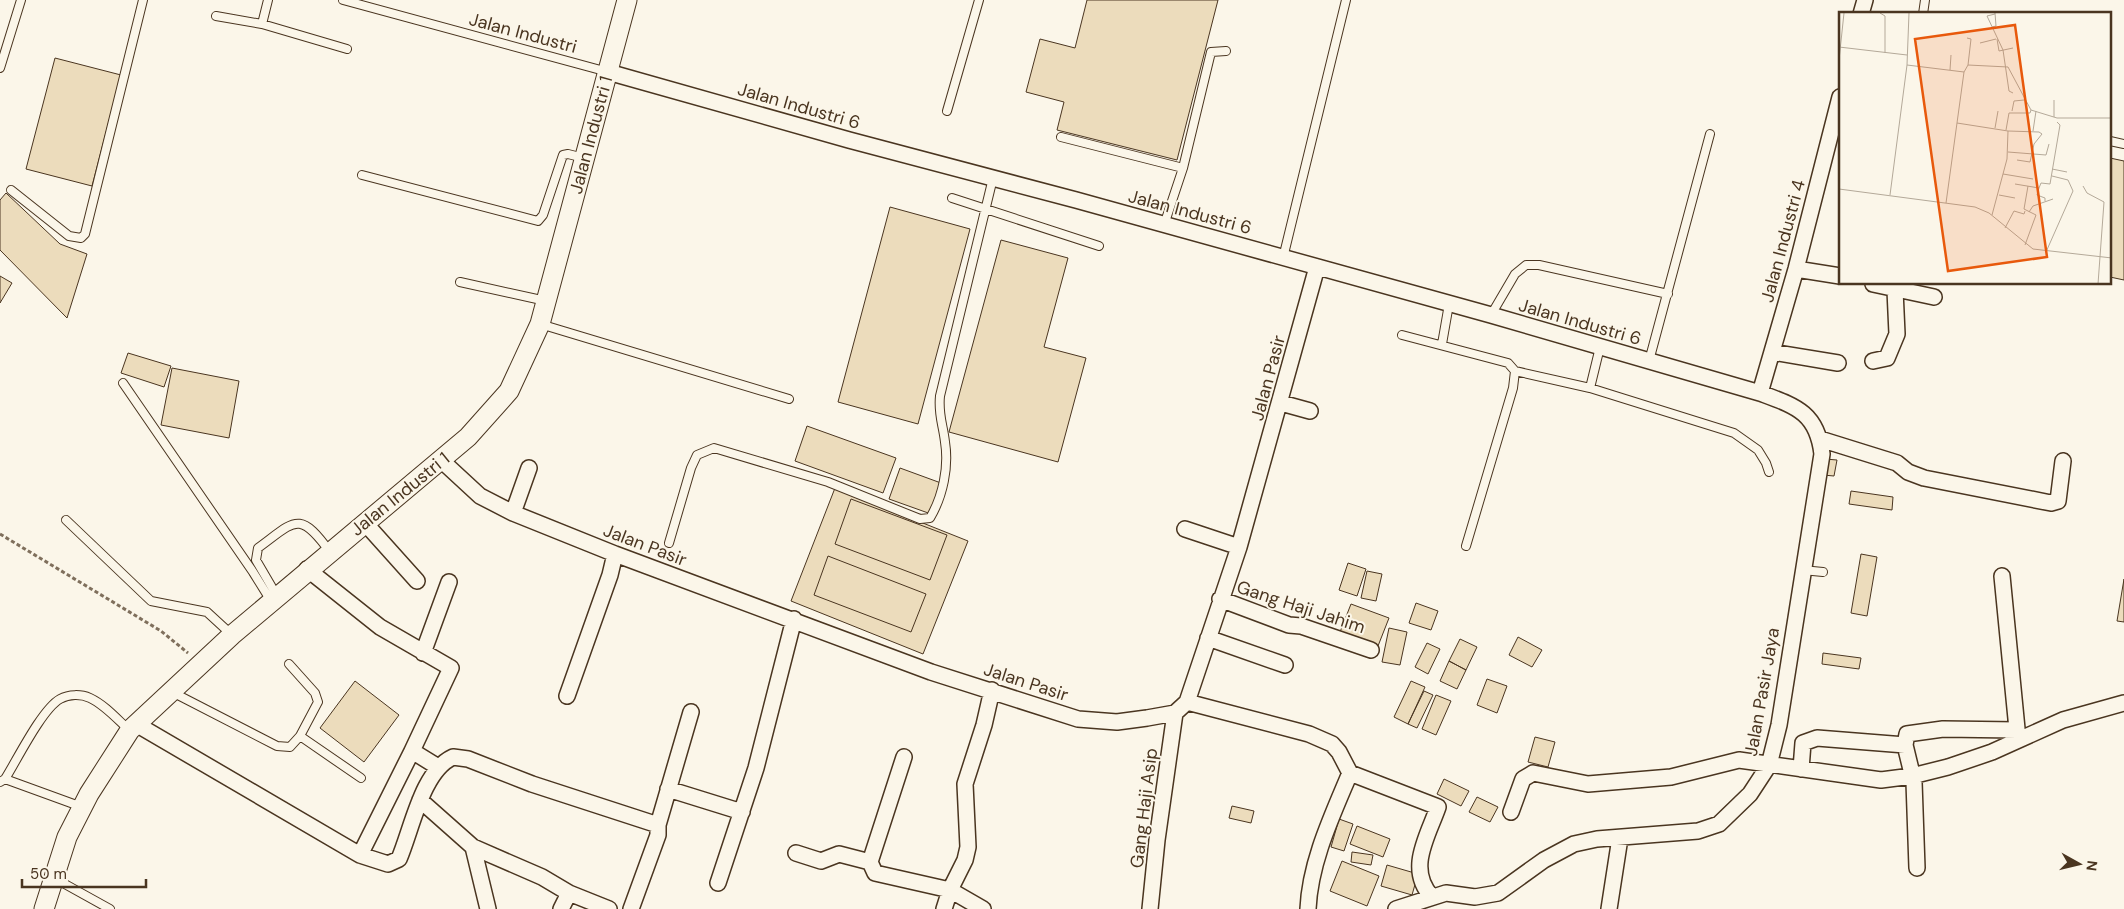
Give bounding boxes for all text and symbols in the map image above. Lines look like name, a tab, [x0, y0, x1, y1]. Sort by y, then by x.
street label: Jalan Industri	[466, 7, 580, 59]
inset map	[1839, 12, 2112, 285]
street label: Jalan Industri 1	[564, 73, 618, 197]
street label: Jalan Industri 6	[735, 77, 863, 135]
street label: Jalan Industri 4	[1755, 177, 1811, 305]
street label: Jalan Industri 6	[1126, 184, 1254, 240]
street label: Jalan Industri 6	[1516, 293, 1644, 351]
street label: Jalan Pasir	[1245, 332, 1291, 423]
street label: Jalan Industri 1	[345, 447, 455, 541]
street label: Jalan Pasir	[600, 518, 690, 572]
street label: Gang Haji Jahim	[1234, 575, 1368, 639]
street label: Jalan Pasir Jaya	[1739, 626, 1785, 758]
street label: Jalan Pasir	[981, 657, 1072, 707]
street label: Gang Haji Asip	[1125, 747, 1163, 869]
north arrow	[2054, 839, 2104, 889]
scale bar	[22, 856, 146, 888]
text: N	[2082, 859, 2101, 872]
text: 50 m	[30, 864, 67, 884]

